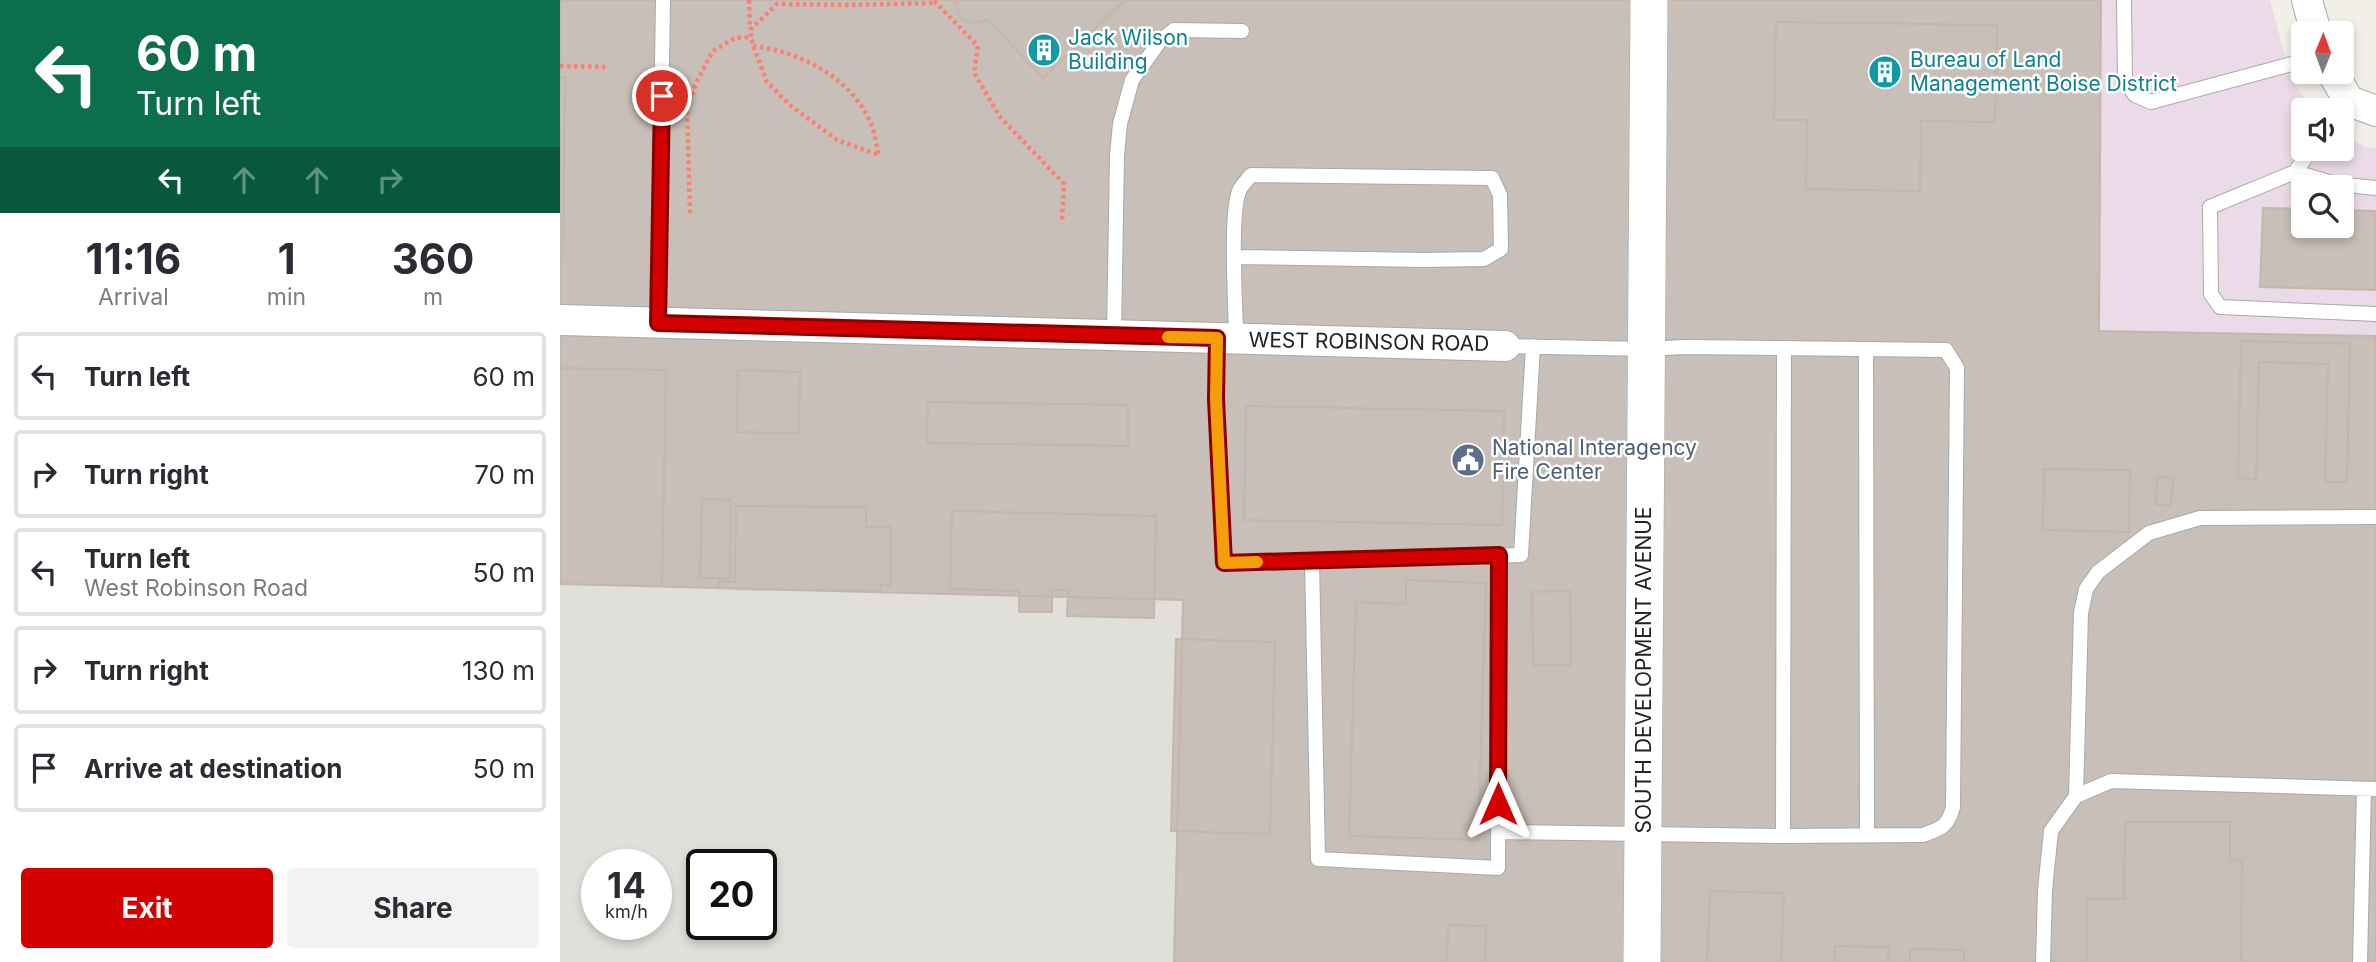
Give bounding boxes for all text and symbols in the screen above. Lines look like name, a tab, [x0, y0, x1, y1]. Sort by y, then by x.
north arrow	[2291, 21, 2354, 84]
map controls	[2291, 21, 2354, 238]
text: 60 m	[136, 24, 257, 83]
place label: Jack Wilson Building	[1068, 25, 1188, 74]
icon: left	[21, 28, 112, 119]
building icon: Jack Wilson Building	[1025, 31, 1063, 69]
place label: Bureau of Land Management Boise District	[1910, 47, 2177, 96]
building icon: Bureau of Land Management Boise District	[1866, 53, 1904, 91]
pin	[632, 66, 692, 126]
icon: arrive	[643, 77, 681, 115]
text: Turn left	[136, 84, 261, 123]
button: sound	[2291, 98, 2354, 161]
icon: left	[152, 161, 190, 199]
icon: ahead	[225, 161, 263, 199]
icon: ahead	[298, 161, 336, 199]
icon: right	[371, 161, 409, 199]
button: search	[2291, 175, 2354, 238]
text: 11:16	[86, 233, 181, 284]
text: 1	[277, 233, 296, 284]
text: 360	[392, 233, 474, 284]
text: Arrival	[98, 283, 169, 311]
text: min	[267, 283, 306, 311]
text: m	[423, 283, 443, 311]
street label: WEST ROBINSON ROAD	[1248, 327, 1490, 356]
icon: left	[25, 357, 63, 395]
text: Turn left	[84, 361, 190, 392]
text: 60 m	[472, 361, 535, 392]
place label: National Interagency Fire Center	[1492, 435, 1697, 484]
public building icon: National Interagency Fire Center	[1449, 441, 1487, 479]
icon: right	[25, 455, 63, 493]
text: Turn right	[84, 459, 209, 490]
text: 70 m	[474, 459, 535, 490]
street label: SOUTH DEVELOPMENT AVENUE	[1631, 507, 1656, 833]
text: Turn left	[84, 543, 190, 574]
icon: left	[25, 553, 63, 591]
text: 50 m	[473, 557, 535, 588]
text: West Robinson Road	[84, 574, 308, 602]
icon: right	[25, 651, 63, 689]
text: Turn right	[84, 655, 209, 686]
text: 130 m	[462, 655, 535, 686]
icon: arrive	[25, 749, 63, 787]
text: Arrive at destination	[84, 753, 343, 784]
text: 50 m	[473, 753, 535, 784]
position arrow	[1461, 767, 1535, 841]
speed limit sign: 20	[686, 849, 777, 940]
text: 14	[607, 864, 646, 906]
button: Exit	[21, 868, 273, 948]
button: Share	[287, 868, 539, 948]
text: km/h	[605, 901, 648, 922]

